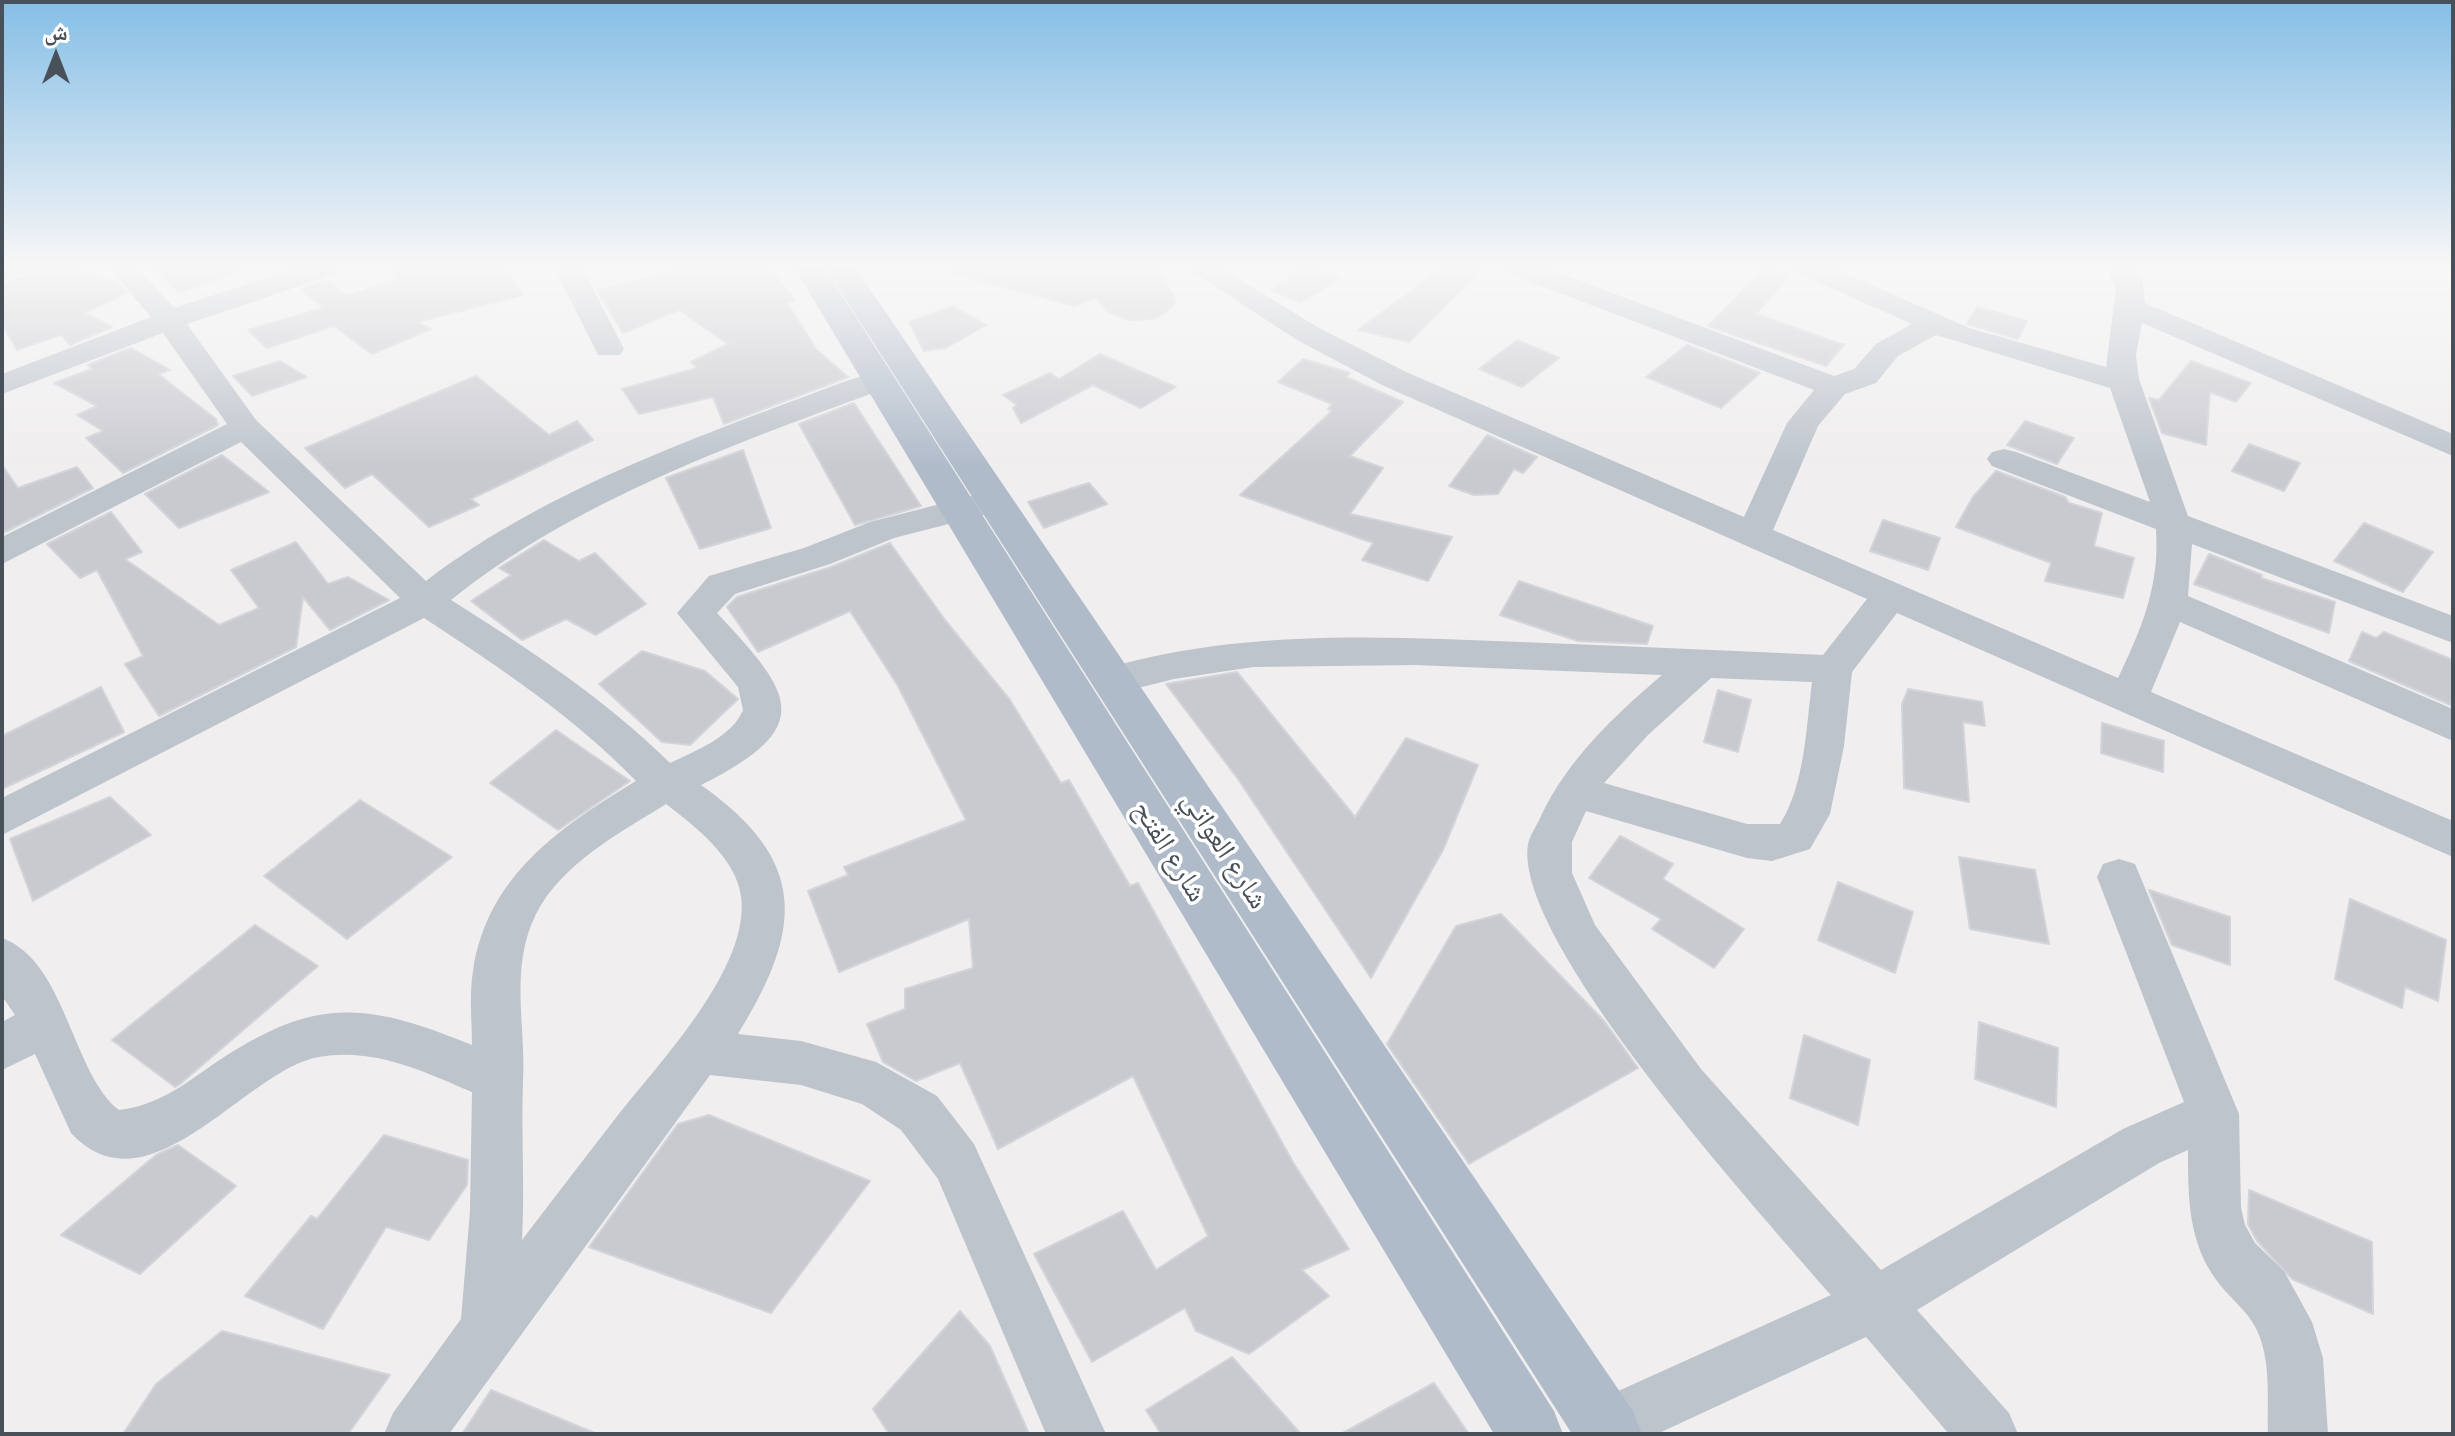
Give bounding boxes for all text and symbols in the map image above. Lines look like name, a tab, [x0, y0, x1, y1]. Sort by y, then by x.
north arrow	[16, 16, 96, 96]
text: ش	[44, 18, 68, 45]
street label: شارع العواتي	[1175, 785, 1275, 915]
street label: شارع الفتح	[1126, 794, 1214, 908]

